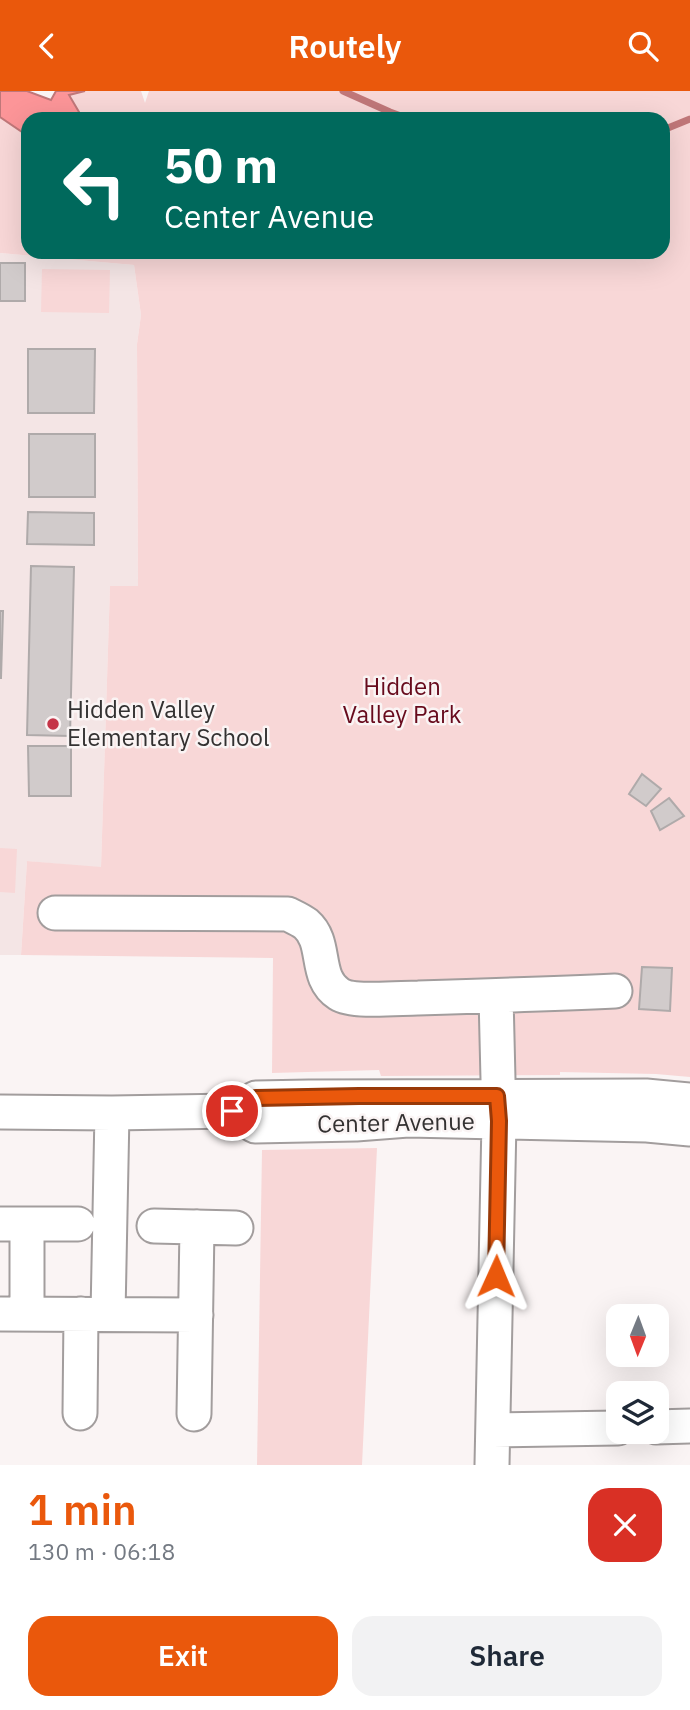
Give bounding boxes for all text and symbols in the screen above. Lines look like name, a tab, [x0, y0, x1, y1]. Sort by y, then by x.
text: Routely	[288, 25, 402, 67]
icon: back	[28, 27, 66, 65]
icon: search	[624, 27, 662, 65]
text: 50 m	[164, 133, 278, 196]
icon: left	[49, 140, 140, 231]
text: Center Avenue	[164, 195, 374, 237]
park label: Hidden Valley Park	[343, 670, 462, 730]
place label: Hidden Valley Elementary School	[67, 693, 269, 753]
marker: Hidden Valley Elementary School	[45, 716, 61, 732]
pin	[202, 1081, 262, 1141]
icon: arrive	[213, 1092, 251, 1130]
street label: Center Avenue	[317, 1105, 475, 1139]
position arrow	[459, 1239, 533, 1313]
north arrow	[606, 1304, 668, 1367]
map controls	[606, 1304, 669, 1444]
button: layers	[606, 1381, 669, 1444]
text: 1 min	[28, 1482, 137, 1537]
button: close	[588, 1488, 662, 1562]
text: 130 m · 06:18	[28, 1536, 175, 1566]
button: Exit	[28, 1616, 338, 1696]
button: Share	[352, 1616, 662, 1696]

